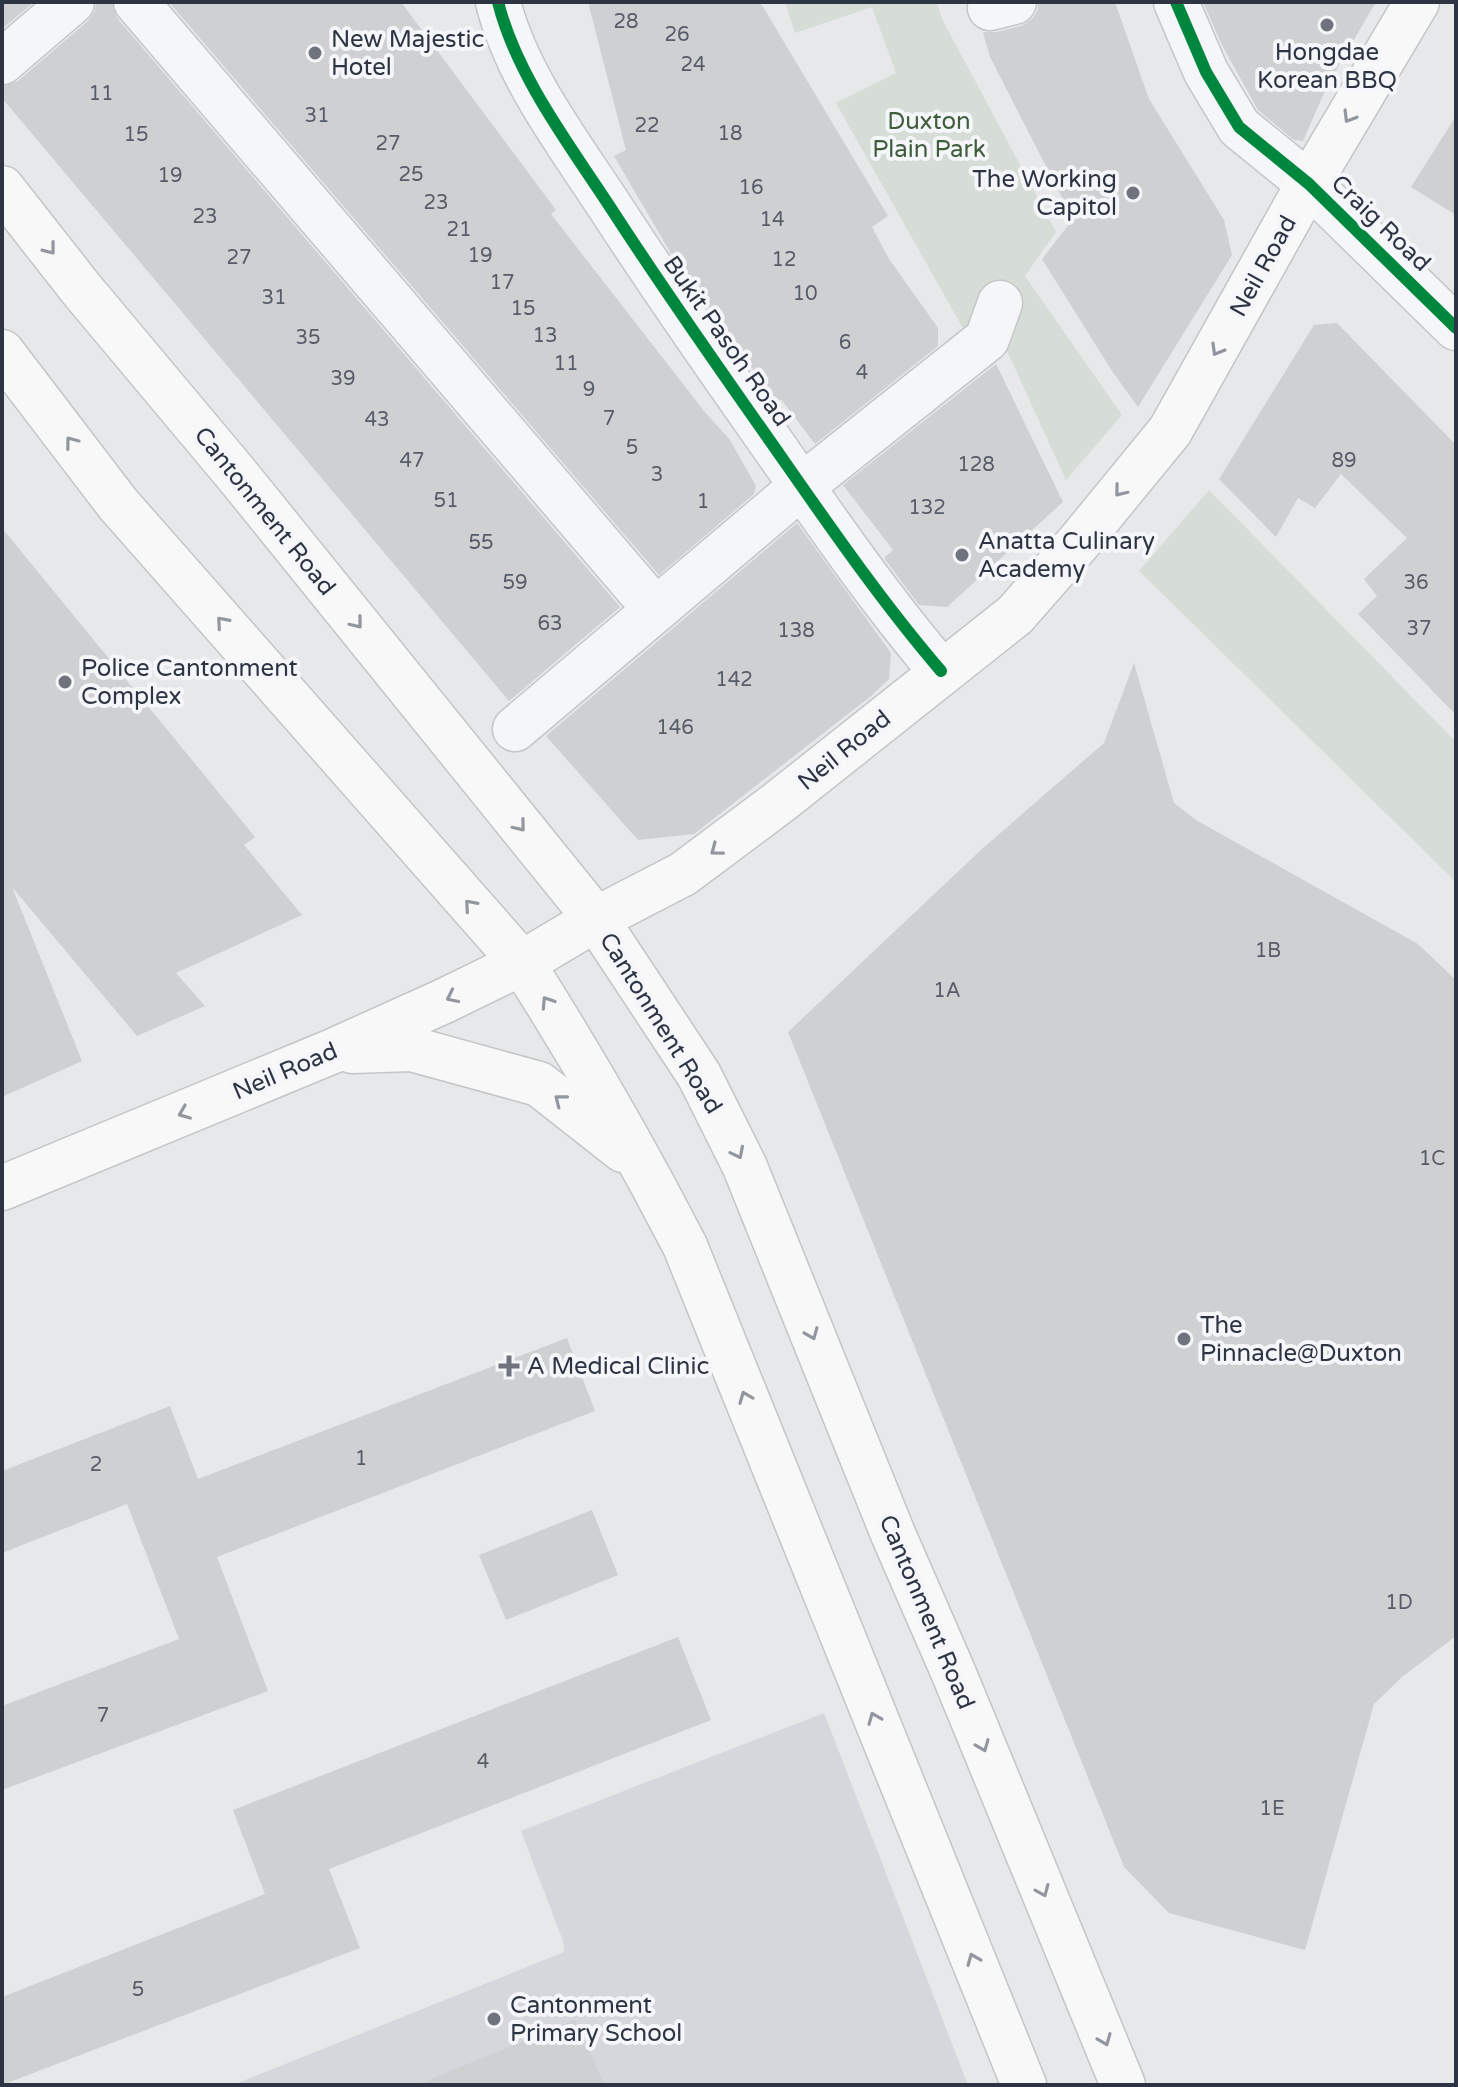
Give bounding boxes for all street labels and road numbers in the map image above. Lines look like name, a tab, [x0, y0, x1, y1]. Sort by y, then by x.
street label: Craig Road	[1325, 169, 1436, 278]
street label: Neil Road	[1224, 211, 1303, 322]
street label: Bukit Pasoh Road	[657, 250, 796, 432]
street label: Cantonment Road	[188, 421, 341, 601]
street label: Neil Road	[792, 704, 897, 797]
street label: Cantonment Road	[593, 927, 728, 1119]
street label: Neil Road	[228, 1036, 342, 1106]
street label: Cantonment Road	[872, 1511, 981, 1714]

